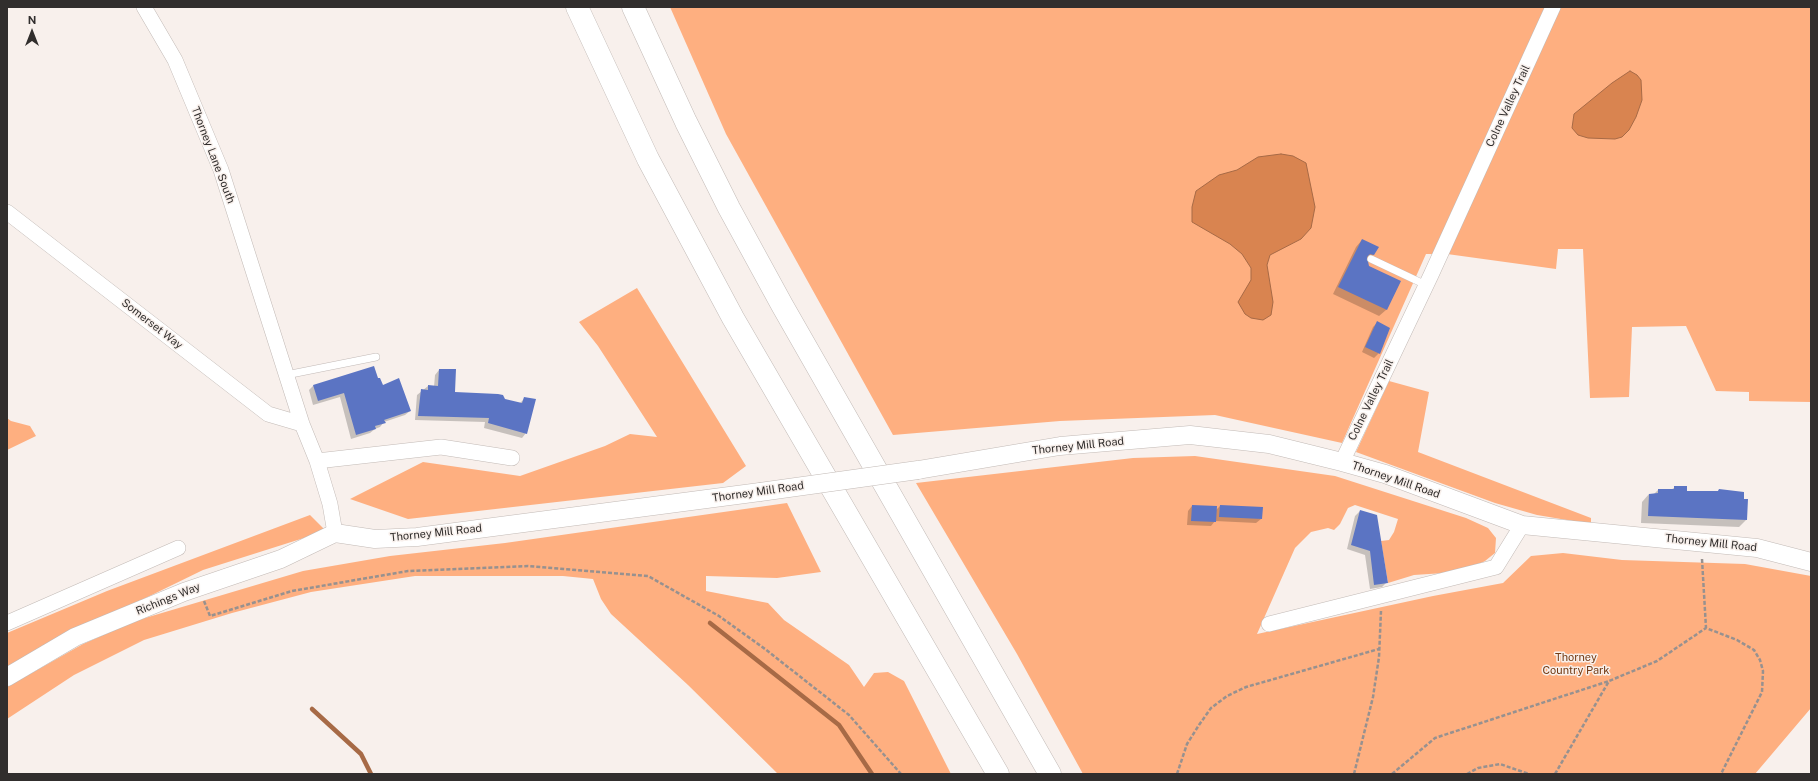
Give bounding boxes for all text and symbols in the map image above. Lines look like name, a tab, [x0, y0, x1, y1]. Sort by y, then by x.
north arrow	[12, 12, 52, 52]
text: N	[28, 14, 36, 26]
street label: Colne Valley Trail	[1483, 63, 1533, 149]
street label: Thorney Lane South	[188, 105, 238, 205]
street label: Somerset Way	[119, 296, 185, 352]
street label: Colne Valley Trail	[1346, 357, 1396, 443]
street label: Thorney Mill Road	[1031, 435, 1125, 457]
street label: Thorney Mill Road	[1350, 459, 1442, 501]
street label: Thorney Mill Road	[711, 479, 805, 505]
street label: Thorney Mill Road	[389, 522, 483, 544]
street label: Thorney Mill Road	[1664, 532, 1758, 554]
street label: Richings Way	[134, 580, 202, 618]
park label: Thorney Country Park	[1542, 651, 1610, 677]

